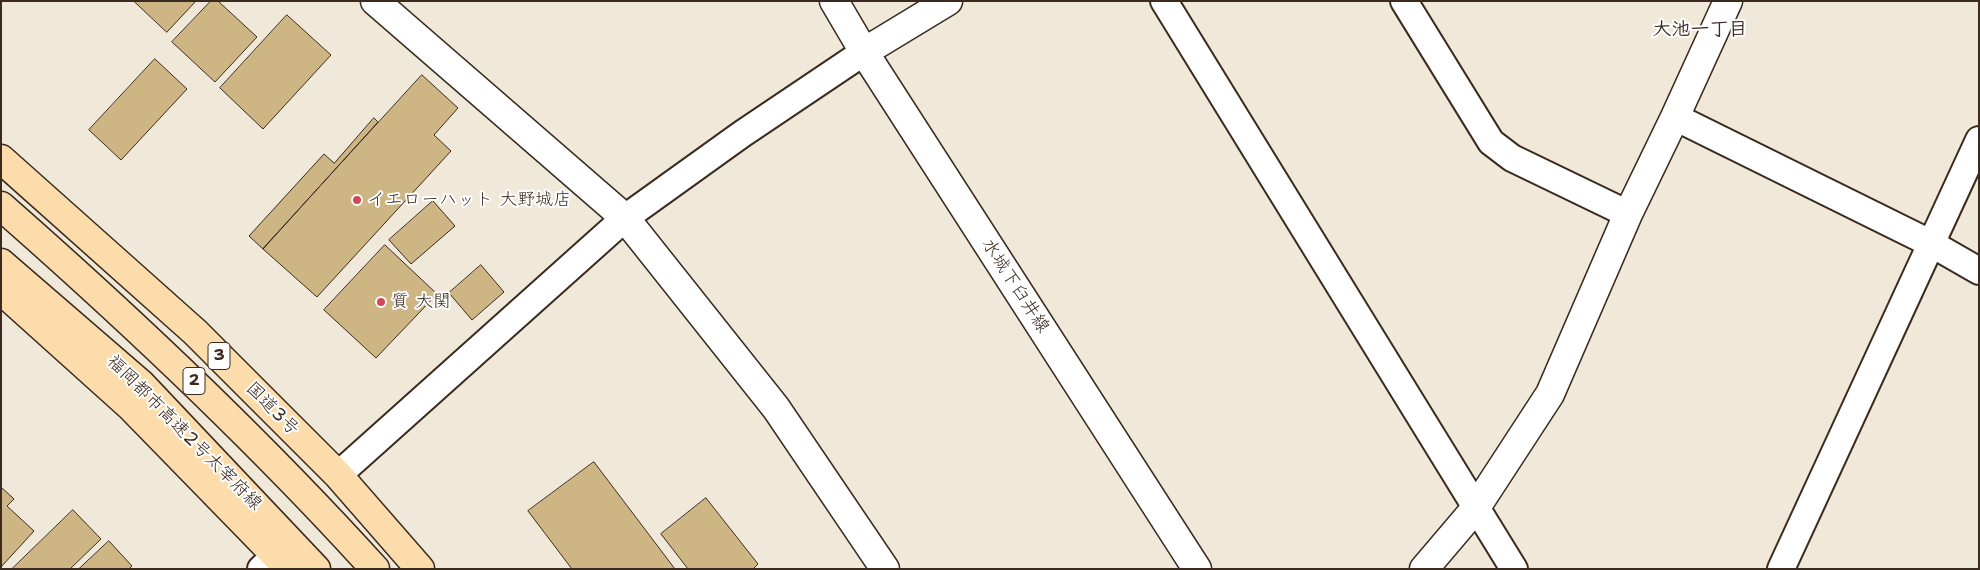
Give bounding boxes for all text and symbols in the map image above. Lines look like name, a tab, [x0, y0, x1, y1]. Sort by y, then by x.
district label: 大池一丁目	[1653, 19, 1747, 41]
place label: イエローハット 大野城店	[367, 189, 571, 211]
marker: イエローハット 大野城店	[351, 194, 363, 206]
street label: 水城下臼井線	[977, 235, 1053, 337]
place label: 質 大関	[391, 291, 451, 313]
marker: 質 大関	[375, 296, 387, 308]
road number: 3	[208, 342, 230, 370]
street label: 福岡都市高速2号太宰府線	[102, 351, 266, 515]
road number: 2	[183, 368, 205, 394]
street label: 国道3号	[241, 378, 303, 440]

